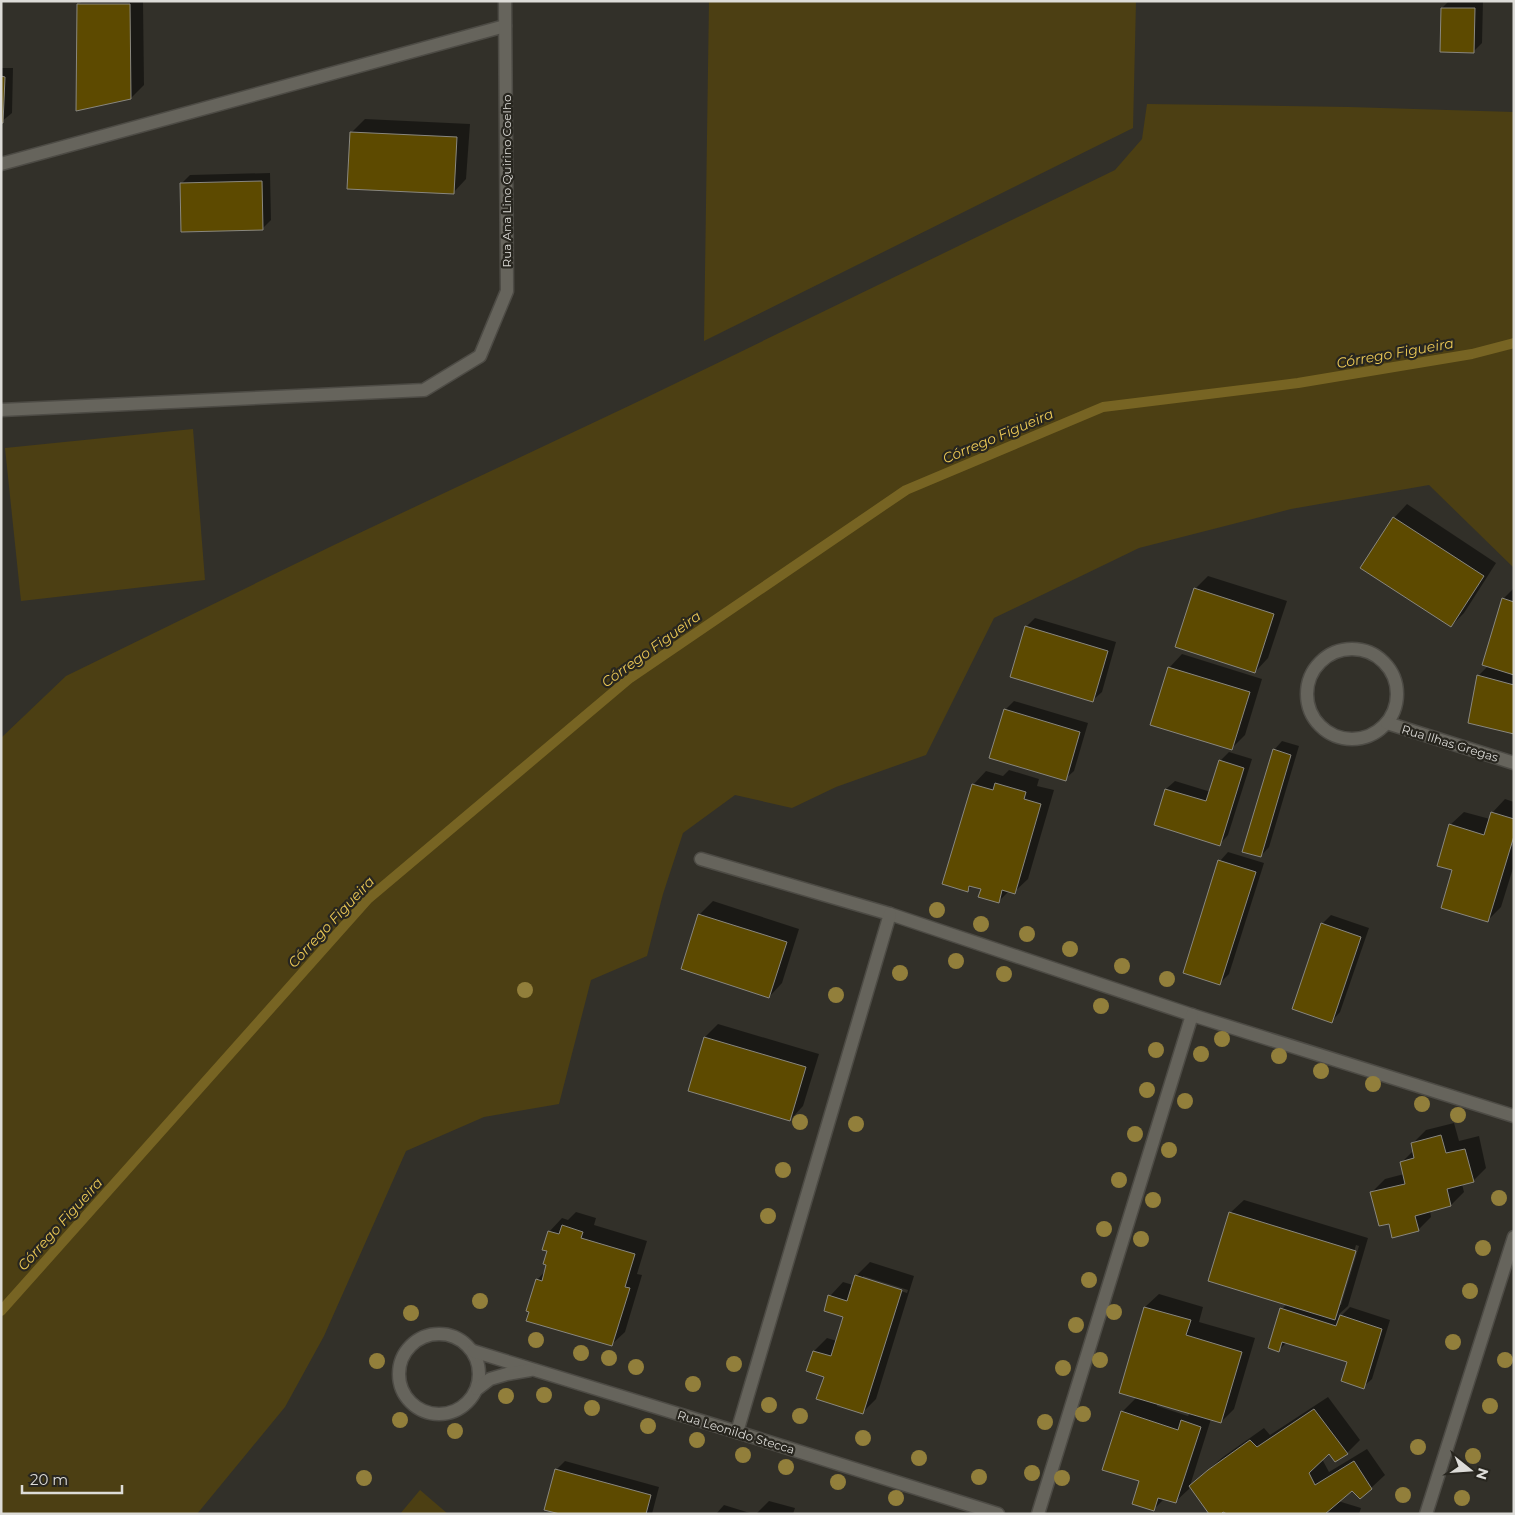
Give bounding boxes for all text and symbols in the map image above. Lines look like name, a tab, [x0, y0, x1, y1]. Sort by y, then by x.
street label: Rua Ana Lino Quirino Coelho	[499, 95, 514, 267]
water label: Córrego Figueira	[1335, 334, 1455, 372]
water label: Córrego Figueira	[940, 405, 1056, 467]
water label: Córrego Figueira	[598, 607, 704, 691]
street label: Rua Ilhas Gregas	[1400, 721, 1500, 765]
water label: Córrego Figueira	[284, 872, 378, 972]
water label: Córrego Figueira	[14, 1174, 106, 1274]
street label: Rua Leonildo Stecca	[676, 1407, 796, 1457]
north arrow	[1445, 1445, 1495, 1495]
scale bar	[22, 1462, 122, 1494]
text: N	[1472, 1466, 1493, 1482]
text: 20 m	[30, 1470, 68, 1489]

